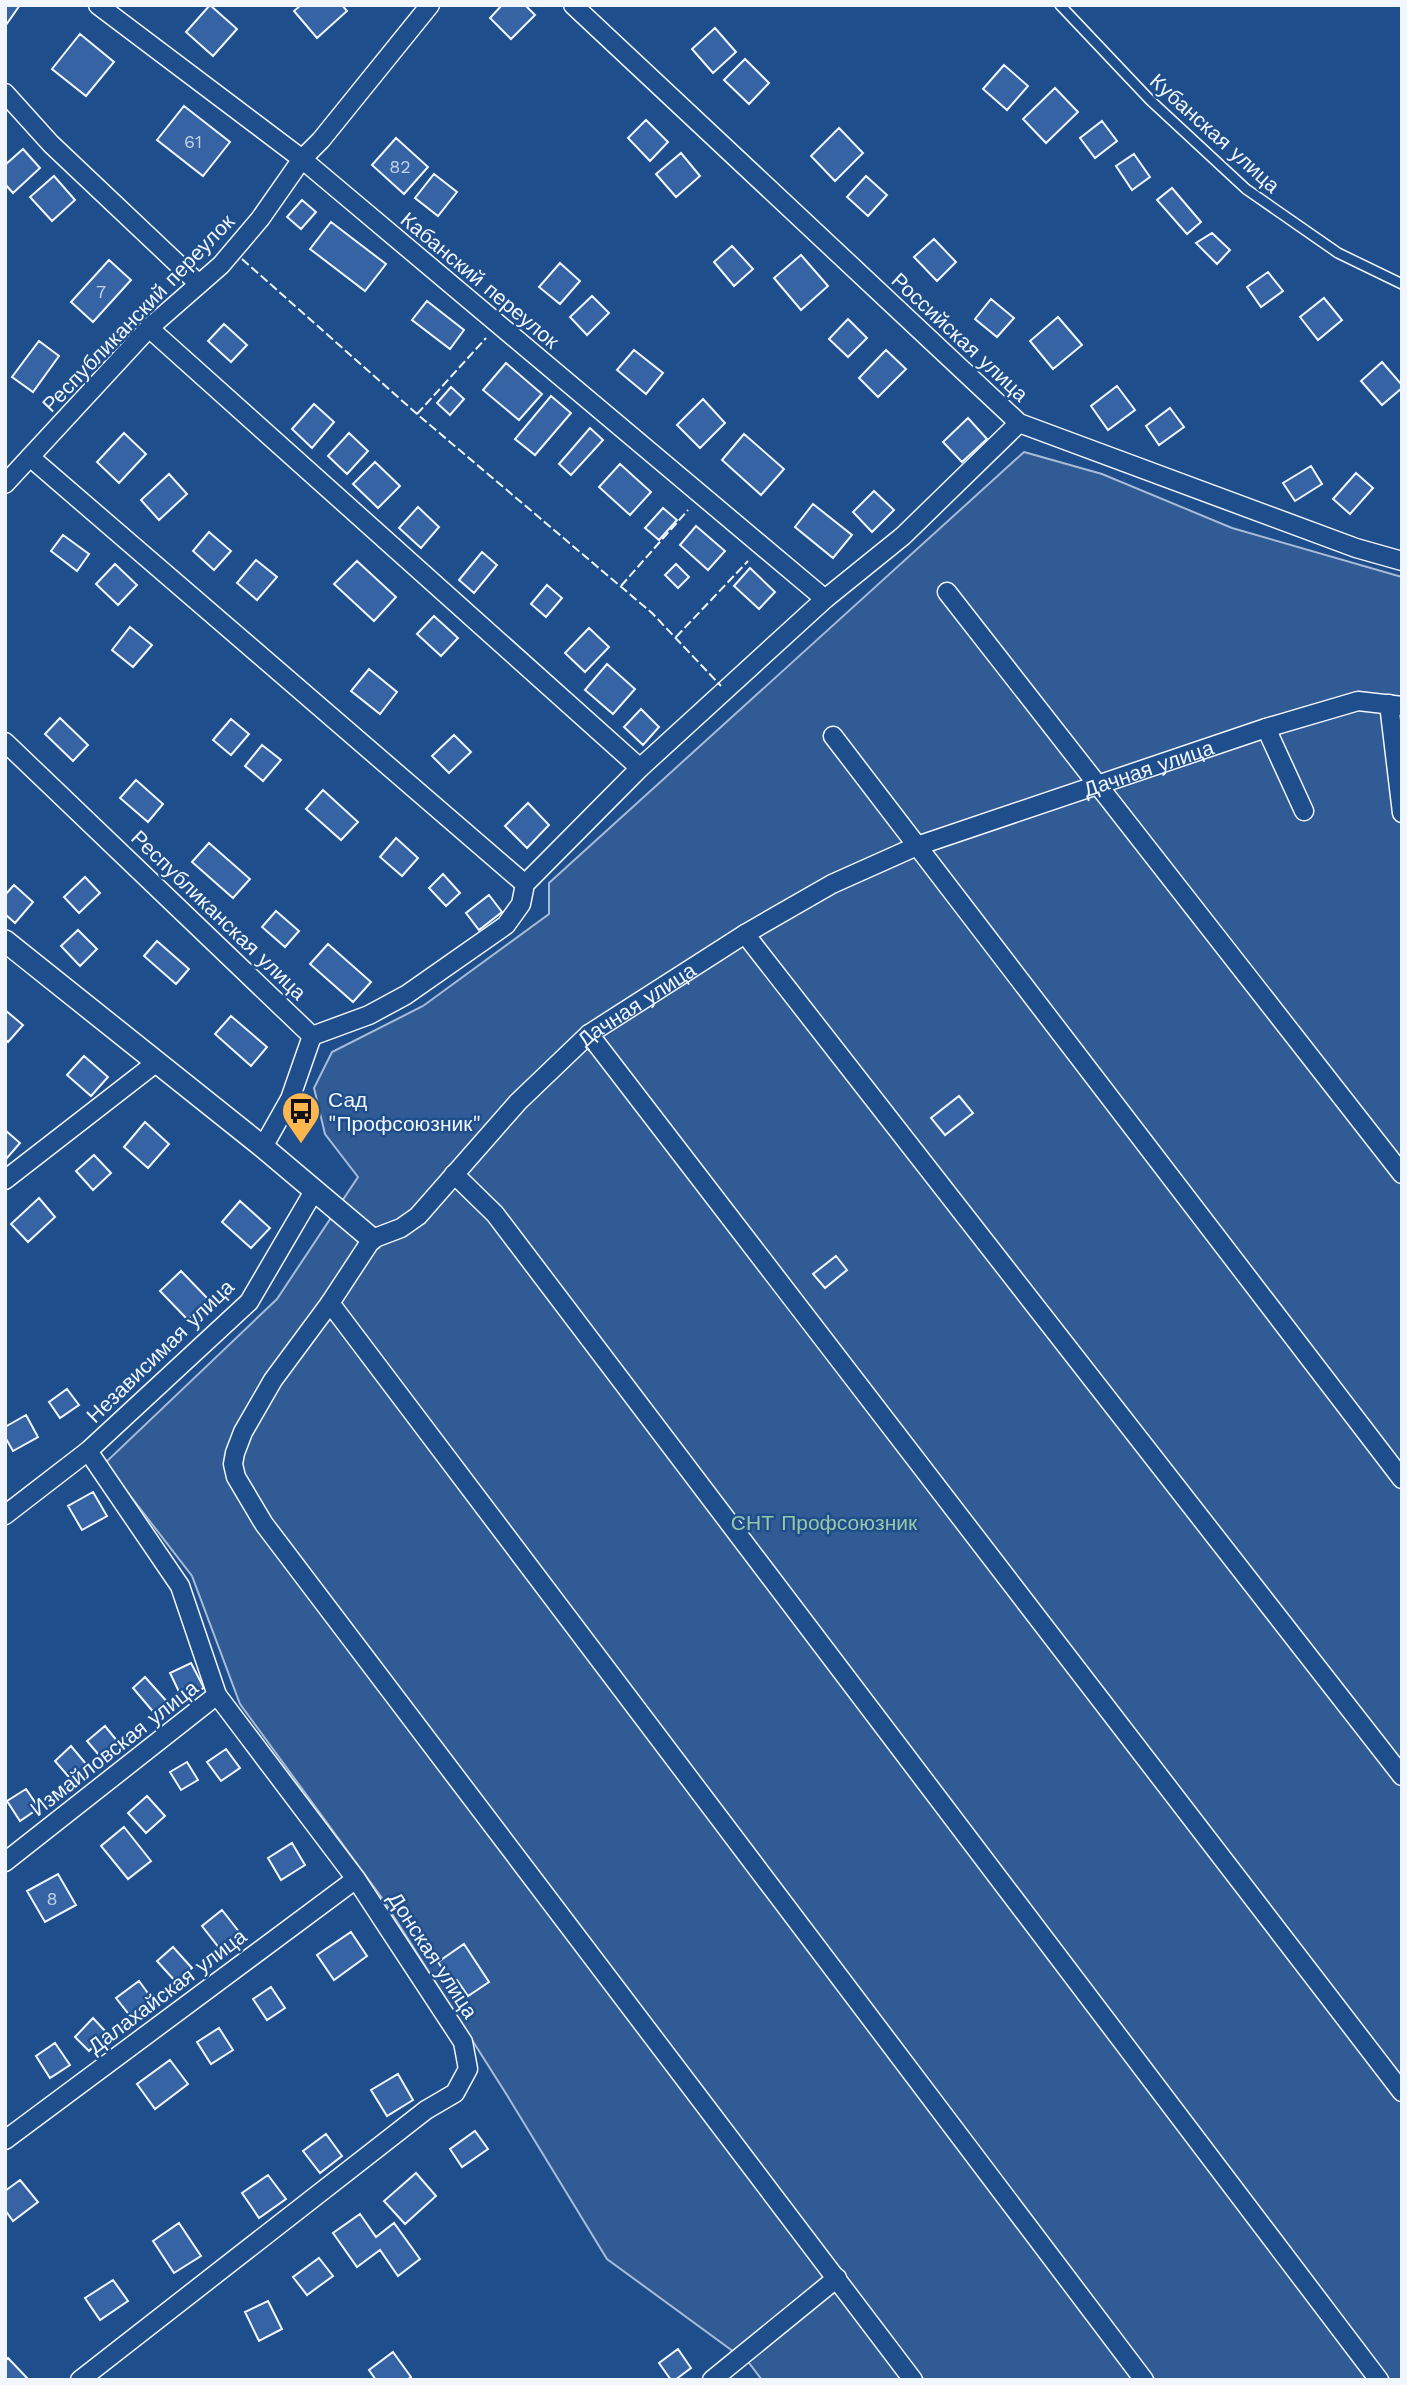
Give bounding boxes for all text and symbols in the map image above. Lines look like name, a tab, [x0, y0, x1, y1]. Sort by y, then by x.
street label: Кубанская улица	[1145, 68, 1285, 198]
house number: 61	[184, 131, 202, 152]
house number: 82	[389, 156, 411, 177]
street label: Кабанский переулок	[396, 207, 565, 354]
street label: Республиканский переулок	[37, 208, 240, 417]
street label: Российская улица	[887, 267, 1034, 407]
house number: 7	[96, 281, 106, 302]
street label: Дачная улица	[1080, 734, 1217, 801]
street label: Республиканская улица	[126, 825, 312, 1005]
street label: Дачная улица	[572, 956, 700, 1051]
place label: Сад "Профсоюзник"	[328, 1087, 481, 1136]
bus stop icon: Сад "Профсоюзник"	[280, 1090, 322, 1145]
street label: Независимая улица	[81, 1274, 239, 1428]
park label: СНТ Профсоюзник	[731, 1510, 918, 1535]
street label: Измайловская улица	[25, 1675, 203, 1821]
street label: Донская улица	[383, 1887, 483, 2023]
house number: 8	[46, 1888, 58, 1909]
street label: Далахайская улица	[83, 1923, 251, 2059]

